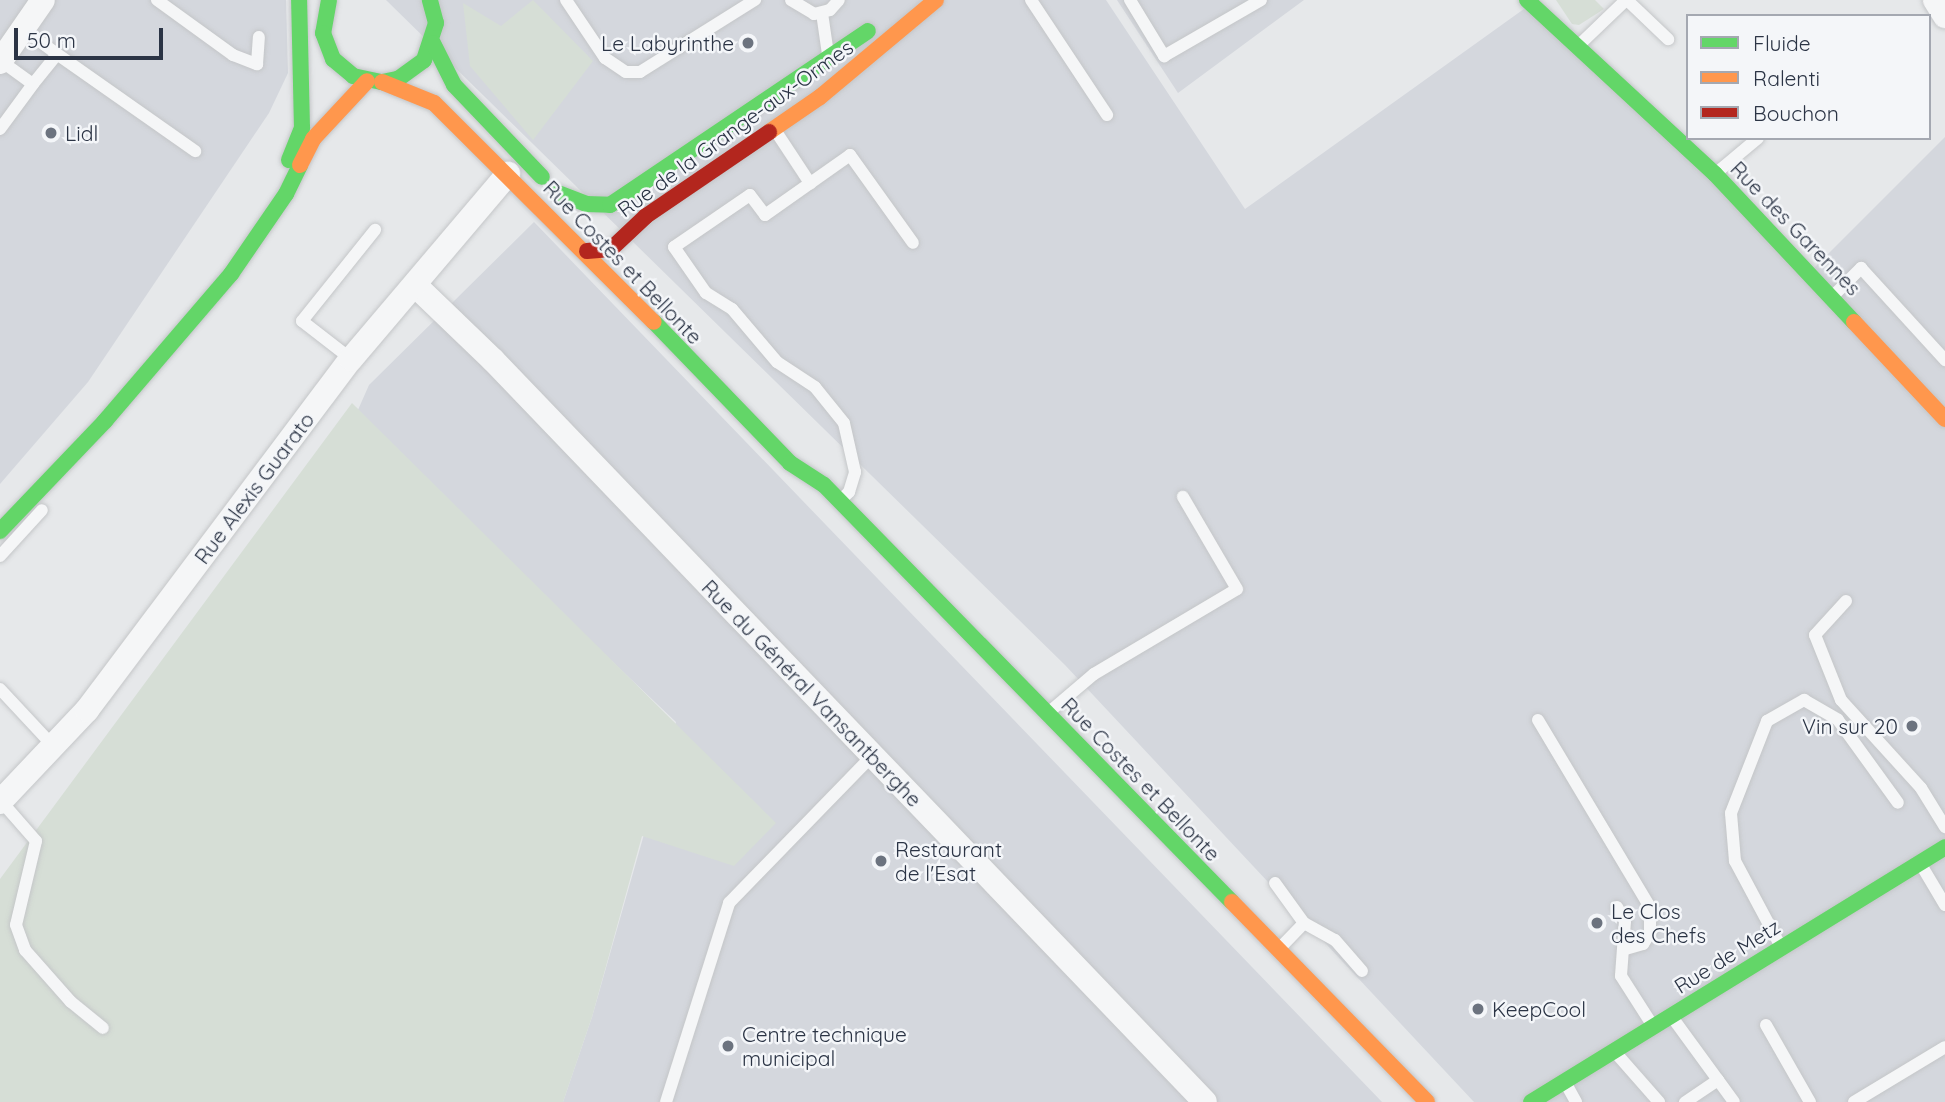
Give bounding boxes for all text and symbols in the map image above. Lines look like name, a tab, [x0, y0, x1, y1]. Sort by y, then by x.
scale bar	[18, 14, 166, 58]
legend	[1686, 14, 1931, 140]
text: 50 m	[27, 27, 76, 53]
place label: Le Labyrinthe	[601, 30, 734, 56]
text: Fluide	[1753, 30, 1811, 56]
street label: Rue de la Grange-aux-Ormes	[612, 34, 858, 222]
marker: Le Labyrinthe	[740, 35, 756, 51]
text: Ralenti	[1753, 65, 1820, 91]
text: Bouchon	[1753, 100, 1839, 126]
place label: Lidl	[65, 120, 98, 146]
marker: Lidl	[43, 125, 59, 141]
street label: Rue des Garennes	[1726, 156, 1866, 300]
street label: Rue Costes et Bellonte	[538, 175, 708, 349]
street label: Rue Alexis Guarato	[189, 407, 319, 569]
street label: Rue du Général Vansantberghe	[697, 574, 927, 812]
street label: Rue Costes et Bellonte	[1056, 692, 1226, 866]
place label: Vin sur 20	[1802, 713, 1898, 739]
marker: Vin sur 20	[1904, 718, 1920, 734]
place label: Restaurant de l'Esat	[895, 836, 1002, 886]
marker: Restaurant de l'Esat	[873, 853, 889, 869]
place label: Le Clos des Chefs	[1611, 898, 1706, 948]
street label: Rue de Metz	[1669, 913, 1785, 999]
marker: Le Clos des Chefs	[1589, 915, 1605, 931]
place label: KeepCool	[1492, 996, 1586, 1022]
marker: KeepCool	[1470, 1001, 1486, 1017]
place label: Centre technique municipal	[742, 1021, 907, 1071]
marker: Centre technique municipal	[720, 1038, 736, 1054]

